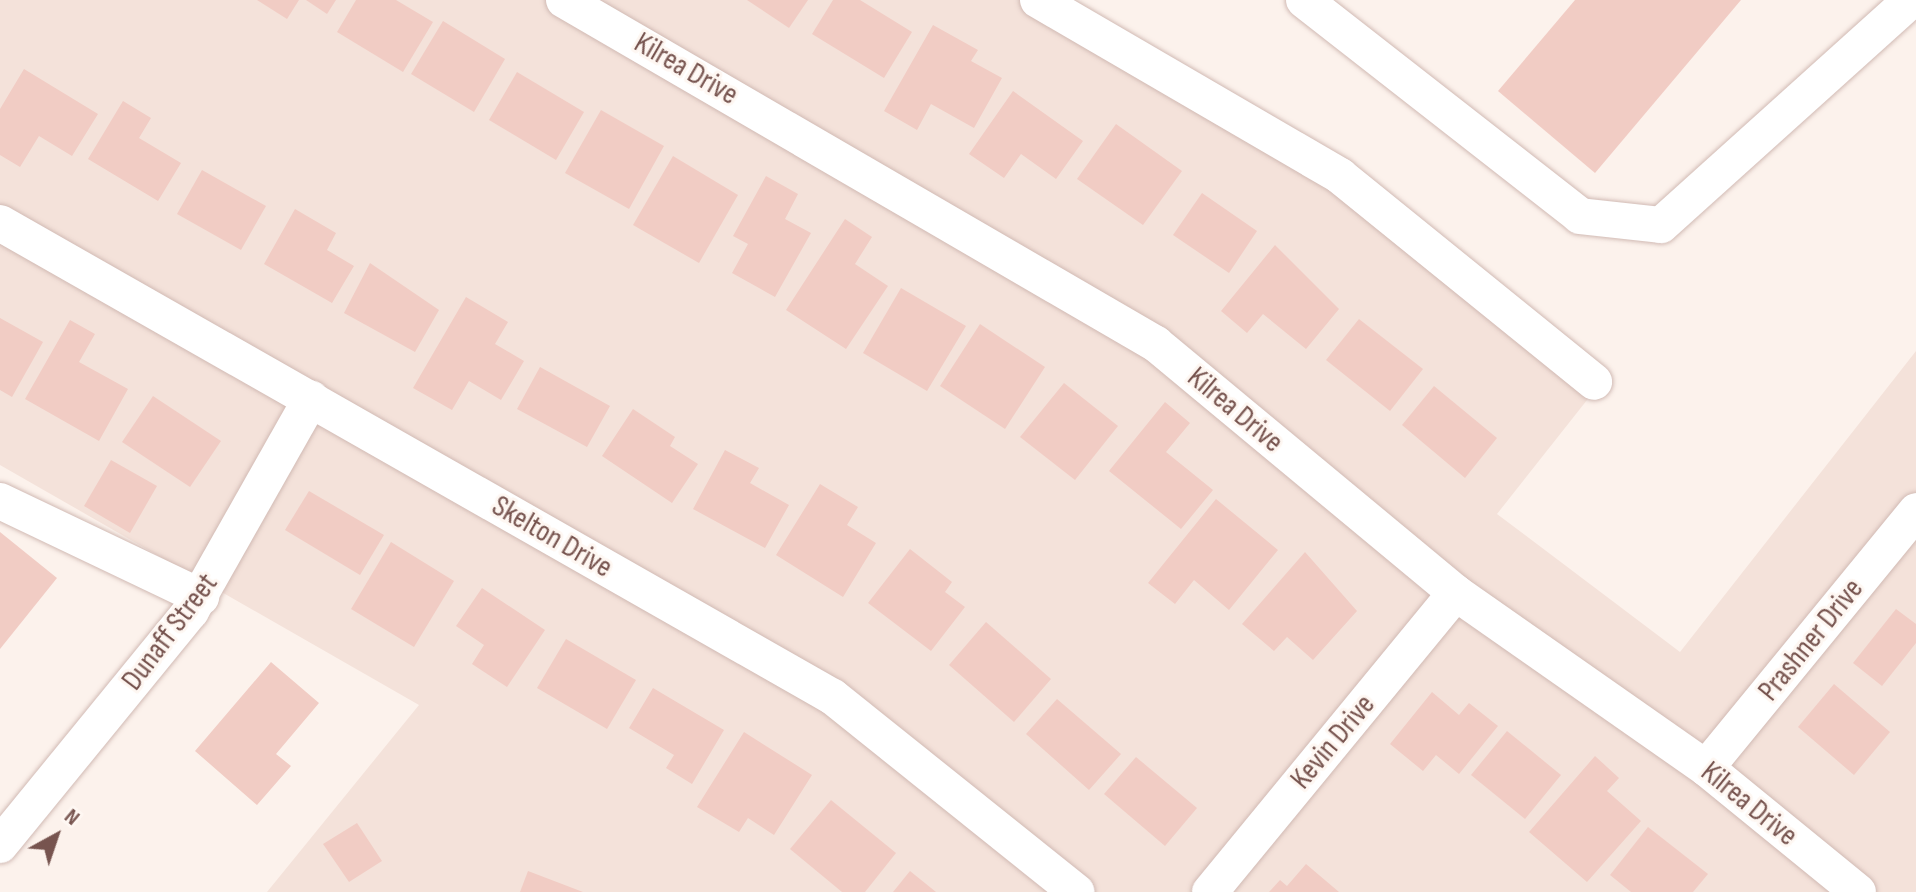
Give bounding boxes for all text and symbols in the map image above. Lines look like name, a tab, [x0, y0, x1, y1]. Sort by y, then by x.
street label: Kilrea Drive	[628, 25, 744, 113]
street label: Kilrea Drive	[1180, 360, 1290, 460]
street label: Skelton Drive	[485, 488, 619, 586]
street label: Dunaff Street	[114, 566, 226, 698]
street label: Prashner Drive	[1751, 572, 1871, 708]
street label: Kevin Drive	[1283, 688, 1383, 796]
street label: Kilrea Drive	[1693, 754, 1805, 854]
north arrow	[16, 796, 96, 876]
text: N	[59, 803, 85, 831]

